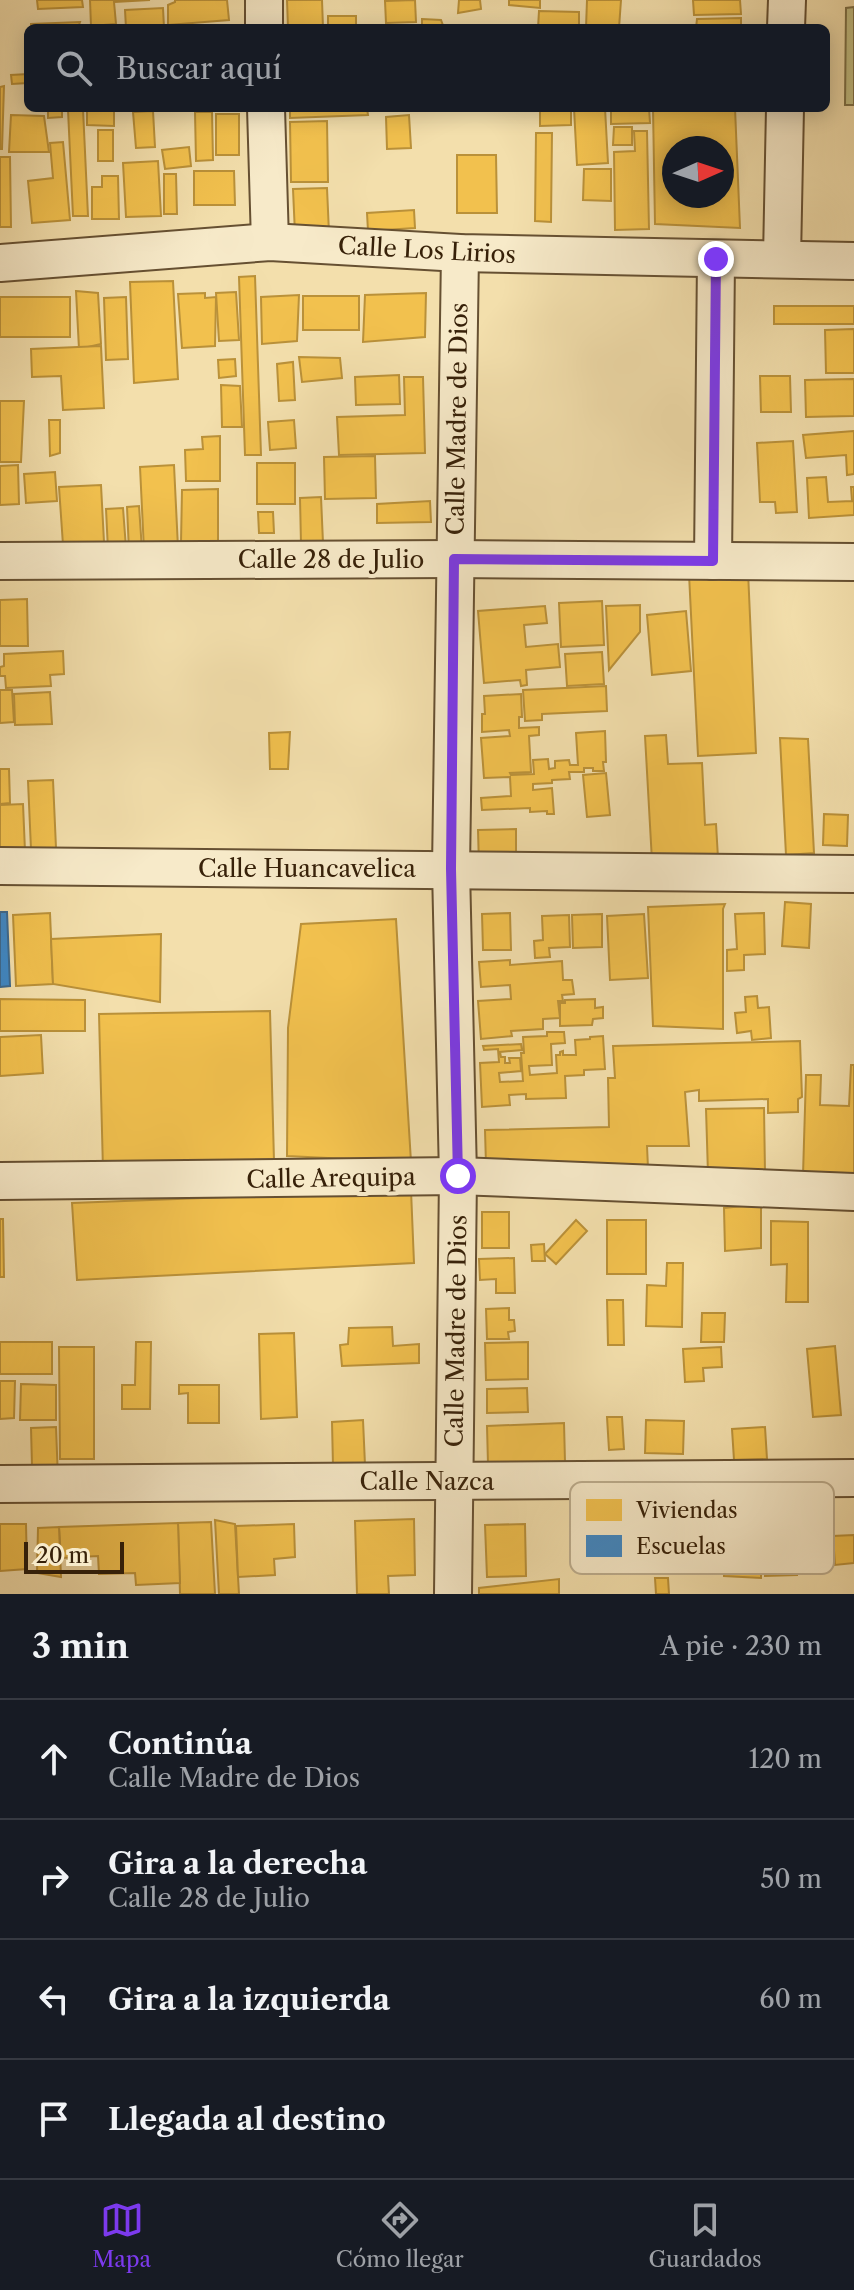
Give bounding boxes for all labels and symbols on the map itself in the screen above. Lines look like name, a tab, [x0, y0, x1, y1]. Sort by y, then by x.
north arrow	[662, 136, 734, 208]
street label: Calle Los Lirios	[337, 231, 517, 269]
route end	[698, 241, 734, 277]
street label: Calle Madre de Dios	[440, 302, 474, 536]
street label: Calle 28 de Julio	[238, 545, 424, 574]
street label: Calle Huancavelica	[198, 854, 416, 883]
route start	[440, 1158, 476, 1194]
street label: Calle Arequipa	[246, 1162, 416, 1194]
street label: Calle Madre de Dios	[439, 1214, 473, 1448]
street label: Calle Nazca	[360, 1467, 495, 1496]
legend	[570, 1482, 834, 1574]
text: Viviendas	[635, 1497, 738, 1524]
text: Escuelas	[636, 1533, 726, 1560]
scale bar	[24, 1538, 124, 1574]

